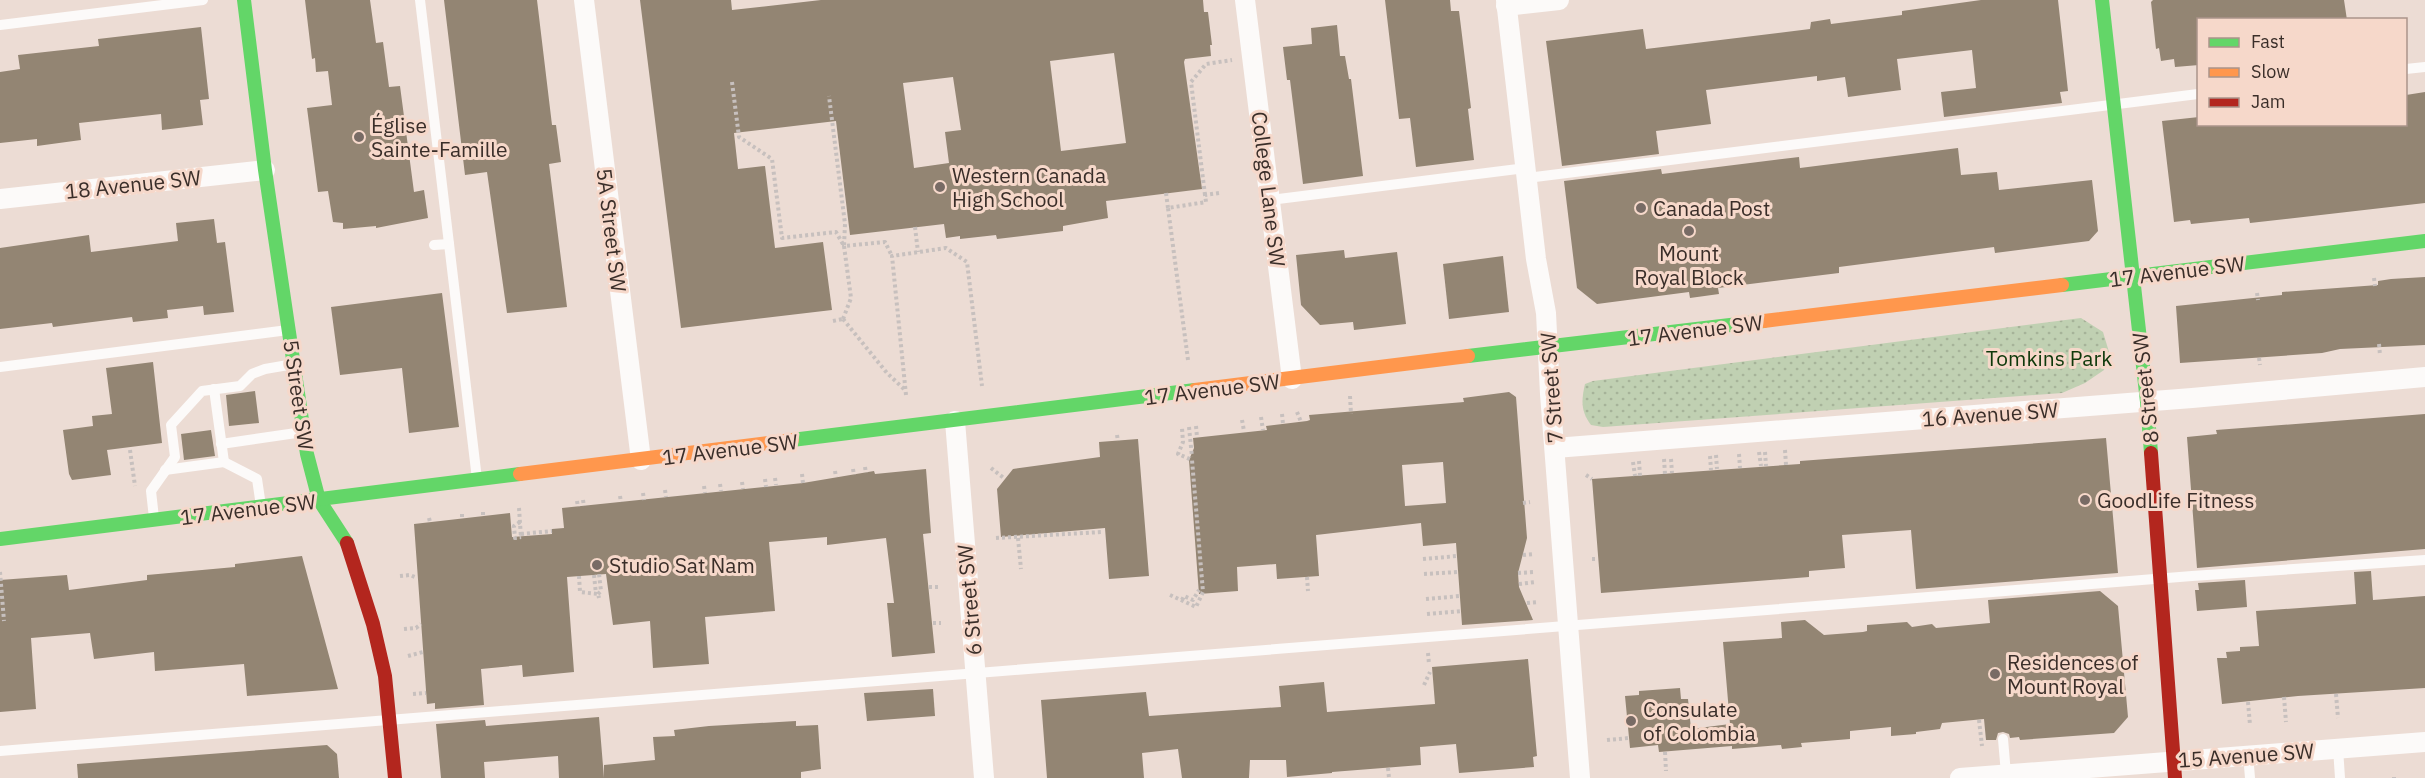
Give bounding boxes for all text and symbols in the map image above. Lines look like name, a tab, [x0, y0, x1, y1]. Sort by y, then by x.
legend	[2197, 18, 2407, 126]
text: Fast	[2251, 30, 2285, 53]
text: Slow	[2251, 60, 2290, 83]
text: Jam	[2251, 90, 2286, 113]
street label: College Lane SW	[1246, 110, 1292, 269]
place label: Église Sainte-Famille	[371, 111, 508, 163]
marker: Église Sainte-Famille	[352, 130, 366, 144]
place label: Western Canada High School	[952, 161, 1106, 213]
street label: 18 Avenue SW	[64, 163, 202, 205]
street label: 5A Street SW	[591, 166, 634, 294]
marker: Western Canada High School	[933, 180, 947, 194]
place label: Canada Post	[1653, 194, 1770, 222]
marker: Canada Post	[1634, 201, 1648, 215]
marker: Mount Royal Block	[1682, 224, 1696, 238]
place label: Mount Royal Block	[1634, 239, 1744, 291]
street label: 17 Avenue SW	[2108, 249, 2247, 293]
street label: 17 Avenue SW	[1626, 308, 1765, 352]
street label: 7 Street SW	[1533, 331, 1569, 444]
street label: 8 Street SW	[2125, 331, 2165, 445]
street label: 5 Street SW	[277, 338, 321, 452]
park label: Tomkins Park	[1986, 344, 2112, 372]
street label: 17 Avenue SW	[1143, 367, 1282, 411]
street label: 16 Avenue SW	[1921, 395, 2059, 433]
street label: 17 Avenue SW	[661, 427, 800, 471]
place label: GoodLife Fitness	[2097, 486, 2254, 514]
street label: 17 Avenue SW	[179, 487, 318, 531]
marker: GoodLife Fitness	[2078, 493, 2092, 507]
street label: 6 Street SW	[950, 543, 988, 657]
place label: Studio Sat Nam	[609, 551, 755, 579]
marker: Studio Sat Nam	[590, 558, 604, 572]
place label: Residences of Mount Royal	[2007, 648, 2139, 700]
marker: Residences of Mount Royal	[1988, 667, 2002, 681]
place label: Consulate of Colombia	[1643, 695, 1756, 747]
marker: Consulate of Colombia	[1624, 714, 1638, 728]
street label: 15 Avenue SW	[2177, 736, 2315, 774]

